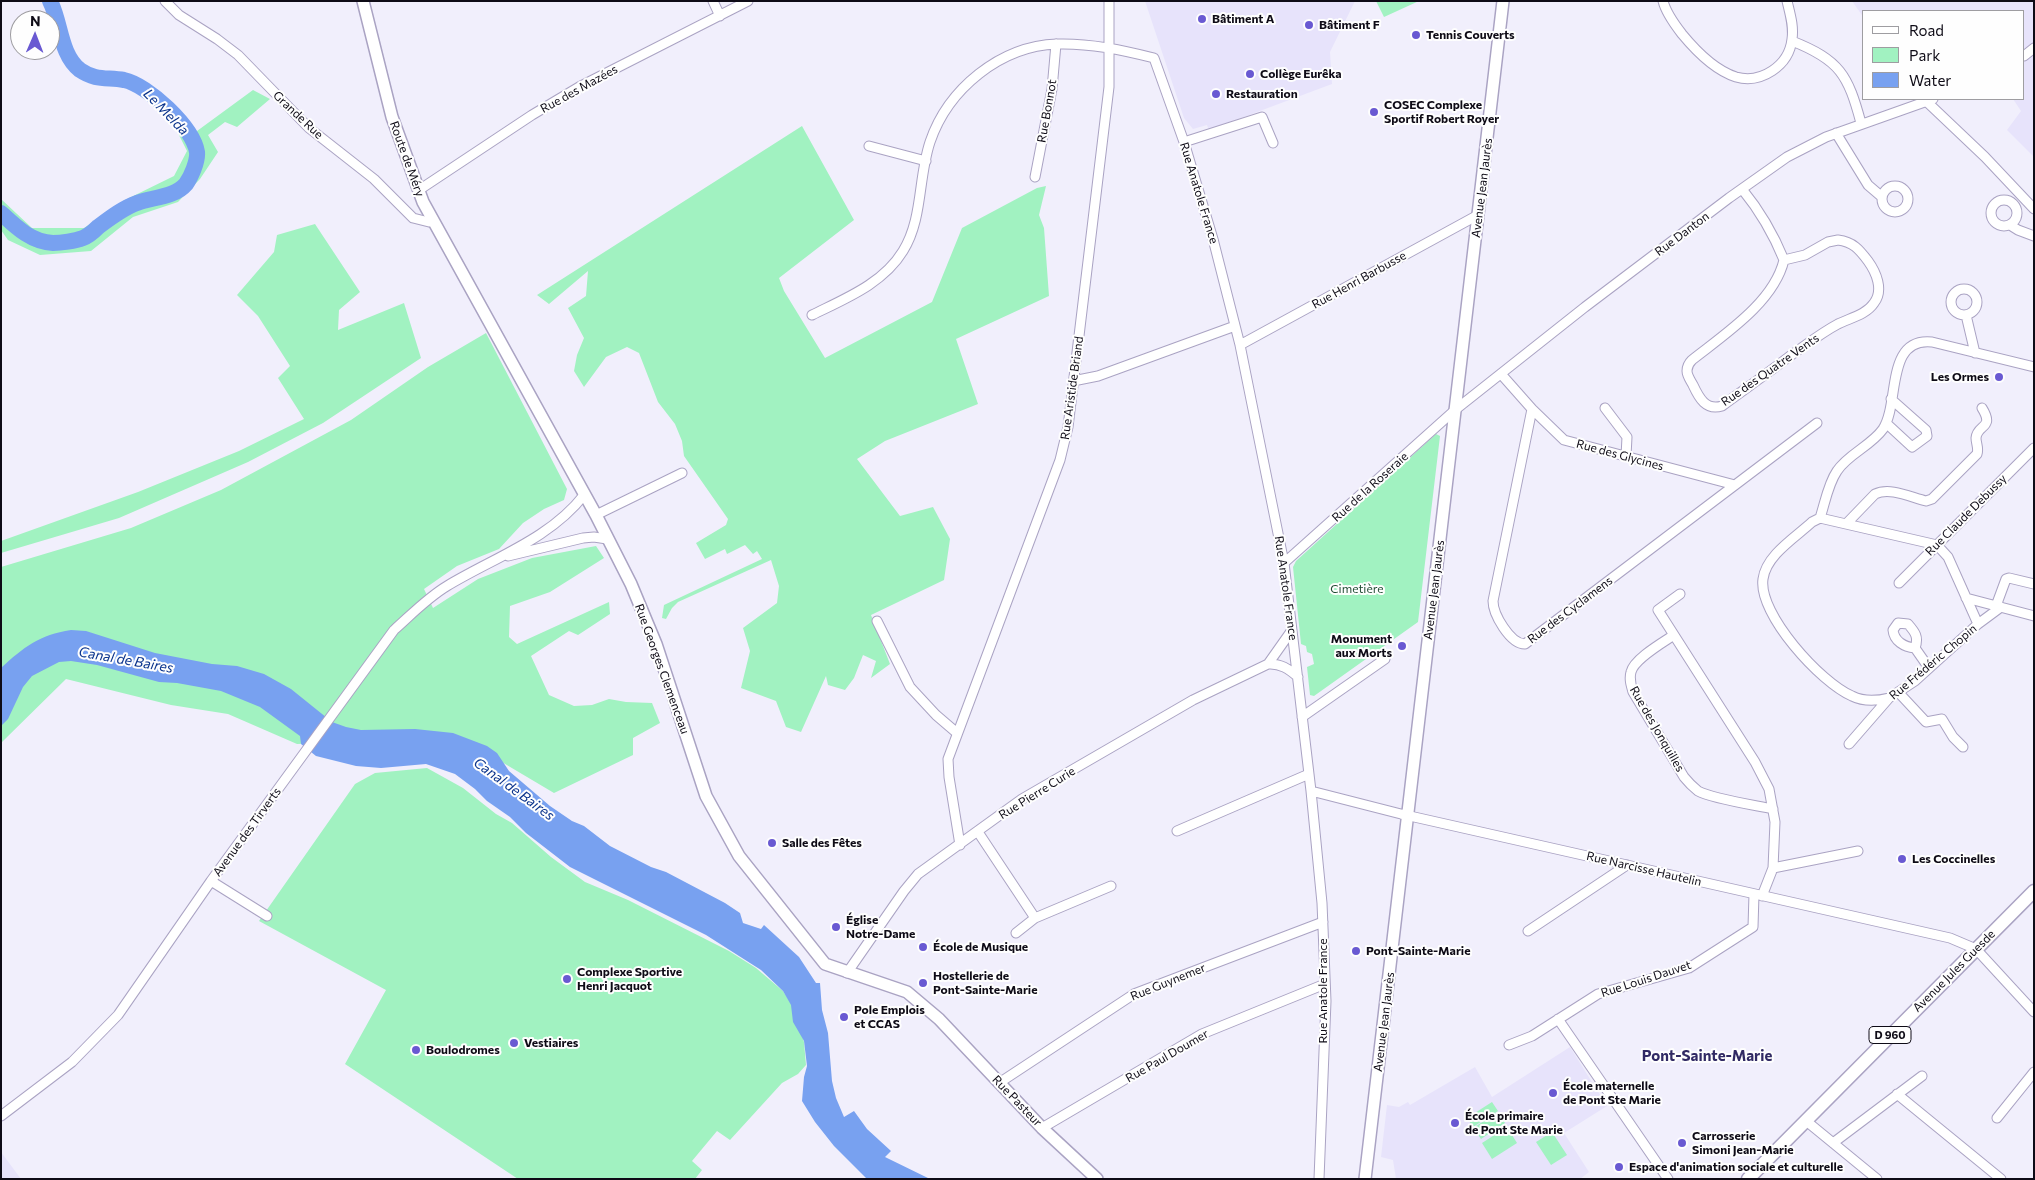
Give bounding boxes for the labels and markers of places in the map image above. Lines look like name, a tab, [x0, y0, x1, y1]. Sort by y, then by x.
place label: Bâtiment A	[1212, 12, 1274, 26]
marker: Bâtiment A	[1196, 13, 1208, 25]
place label: Bâtiment F	[1319, 18, 1380, 32]
marker: Bâtiment F	[1303, 19, 1315, 31]
place label: Tennis Couverts	[1426, 28, 1515, 42]
marker: Tennis Couverts	[1410, 29, 1422, 41]
place label: Collège Eurêka	[1260, 67, 1342, 81]
marker: Collège Eurêka	[1244, 68, 1256, 80]
place label: Restauration	[1226, 87, 1298, 101]
marker: Restauration	[1210, 88, 1222, 100]
place label: COSEC Complexe Sportif Robert Royer	[1384, 98, 1499, 126]
marker: COSEC Complexe Sportif Robert Royer	[1368, 106, 1380, 118]
place label: Les Ormes	[1931, 370, 1989, 384]
marker: Les Ormes	[1993, 371, 2005, 383]
place label: Monument aux Morts	[1331, 632, 1392, 660]
marker: Monument aux Morts	[1396, 640, 1408, 652]
place label: Salle des Fêtes	[782, 836, 862, 850]
marker: Salle des Fêtes	[766, 837, 778, 849]
place label: Les Coccinelles	[1912, 852, 1995, 866]
marker: Les Coccinelles	[1896, 853, 1908, 865]
place label: Église Notre-Dame	[846, 913, 915, 941]
marker: Église Notre-Dame	[830, 921, 842, 933]
place label: École de Musique	[933, 940, 1028, 954]
marker: École de Musique	[917, 941, 929, 953]
place label: Pont-Sainte-Marie	[1366, 944, 1470, 958]
marker: Pont-Sainte-Marie	[1350, 945, 1362, 957]
place label: Complexe Sportive Henri Jacquot	[577, 965, 682, 993]
place label: Hostellerie de Pont-Sainte-Marie	[933, 969, 1037, 997]
marker: Complexe Sportive Henri Jacquot	[561, 973, 573, 985]
marker: Hostellerie de Pont-Sainte-Marie	[917, 977, 929, 989]
place label: Pole Emplois et CCAS	[854, 1003, 925, 1031]
marker: Pole Emplois et CCAS	[838, 1011, 850, 1023]
place label: Vestiaires	[524, 1036, 578, 1050]
marker: Vestiaires	[508, 1037, 520, 1049]
place label: Boulodromes	[426, 1043, 500, 1057]
marker: Boulodromes	[410, 1044, 422, 1056]
place label: École maternelle de Pont Ste Marie	[1563, 1079, 1661, 1107]
marker: École maternelle de Pont Ste Marie	[1547, 1087, 1559, 1099]
place label: École primaire de Pont Ste Marie	[1465, 1109, 1563, 1137]
marker: École primaire de Pont Ste Marie	[1449, 1117, 1461, 1129]
place label: Carrosserie Simoni Jean-Marie	[1692, 1129, 1794, 1157]
marker: Carrosserie Simoni Jean-Marie	[1676, 1137, 1688, 1149]
place label: Espace d'animation sociale et culturelle	[1629, 1160, 1843, 1174]
marker: Espace d'animation sociale et culturelle	[1613, 1161, 1625, 1173]

